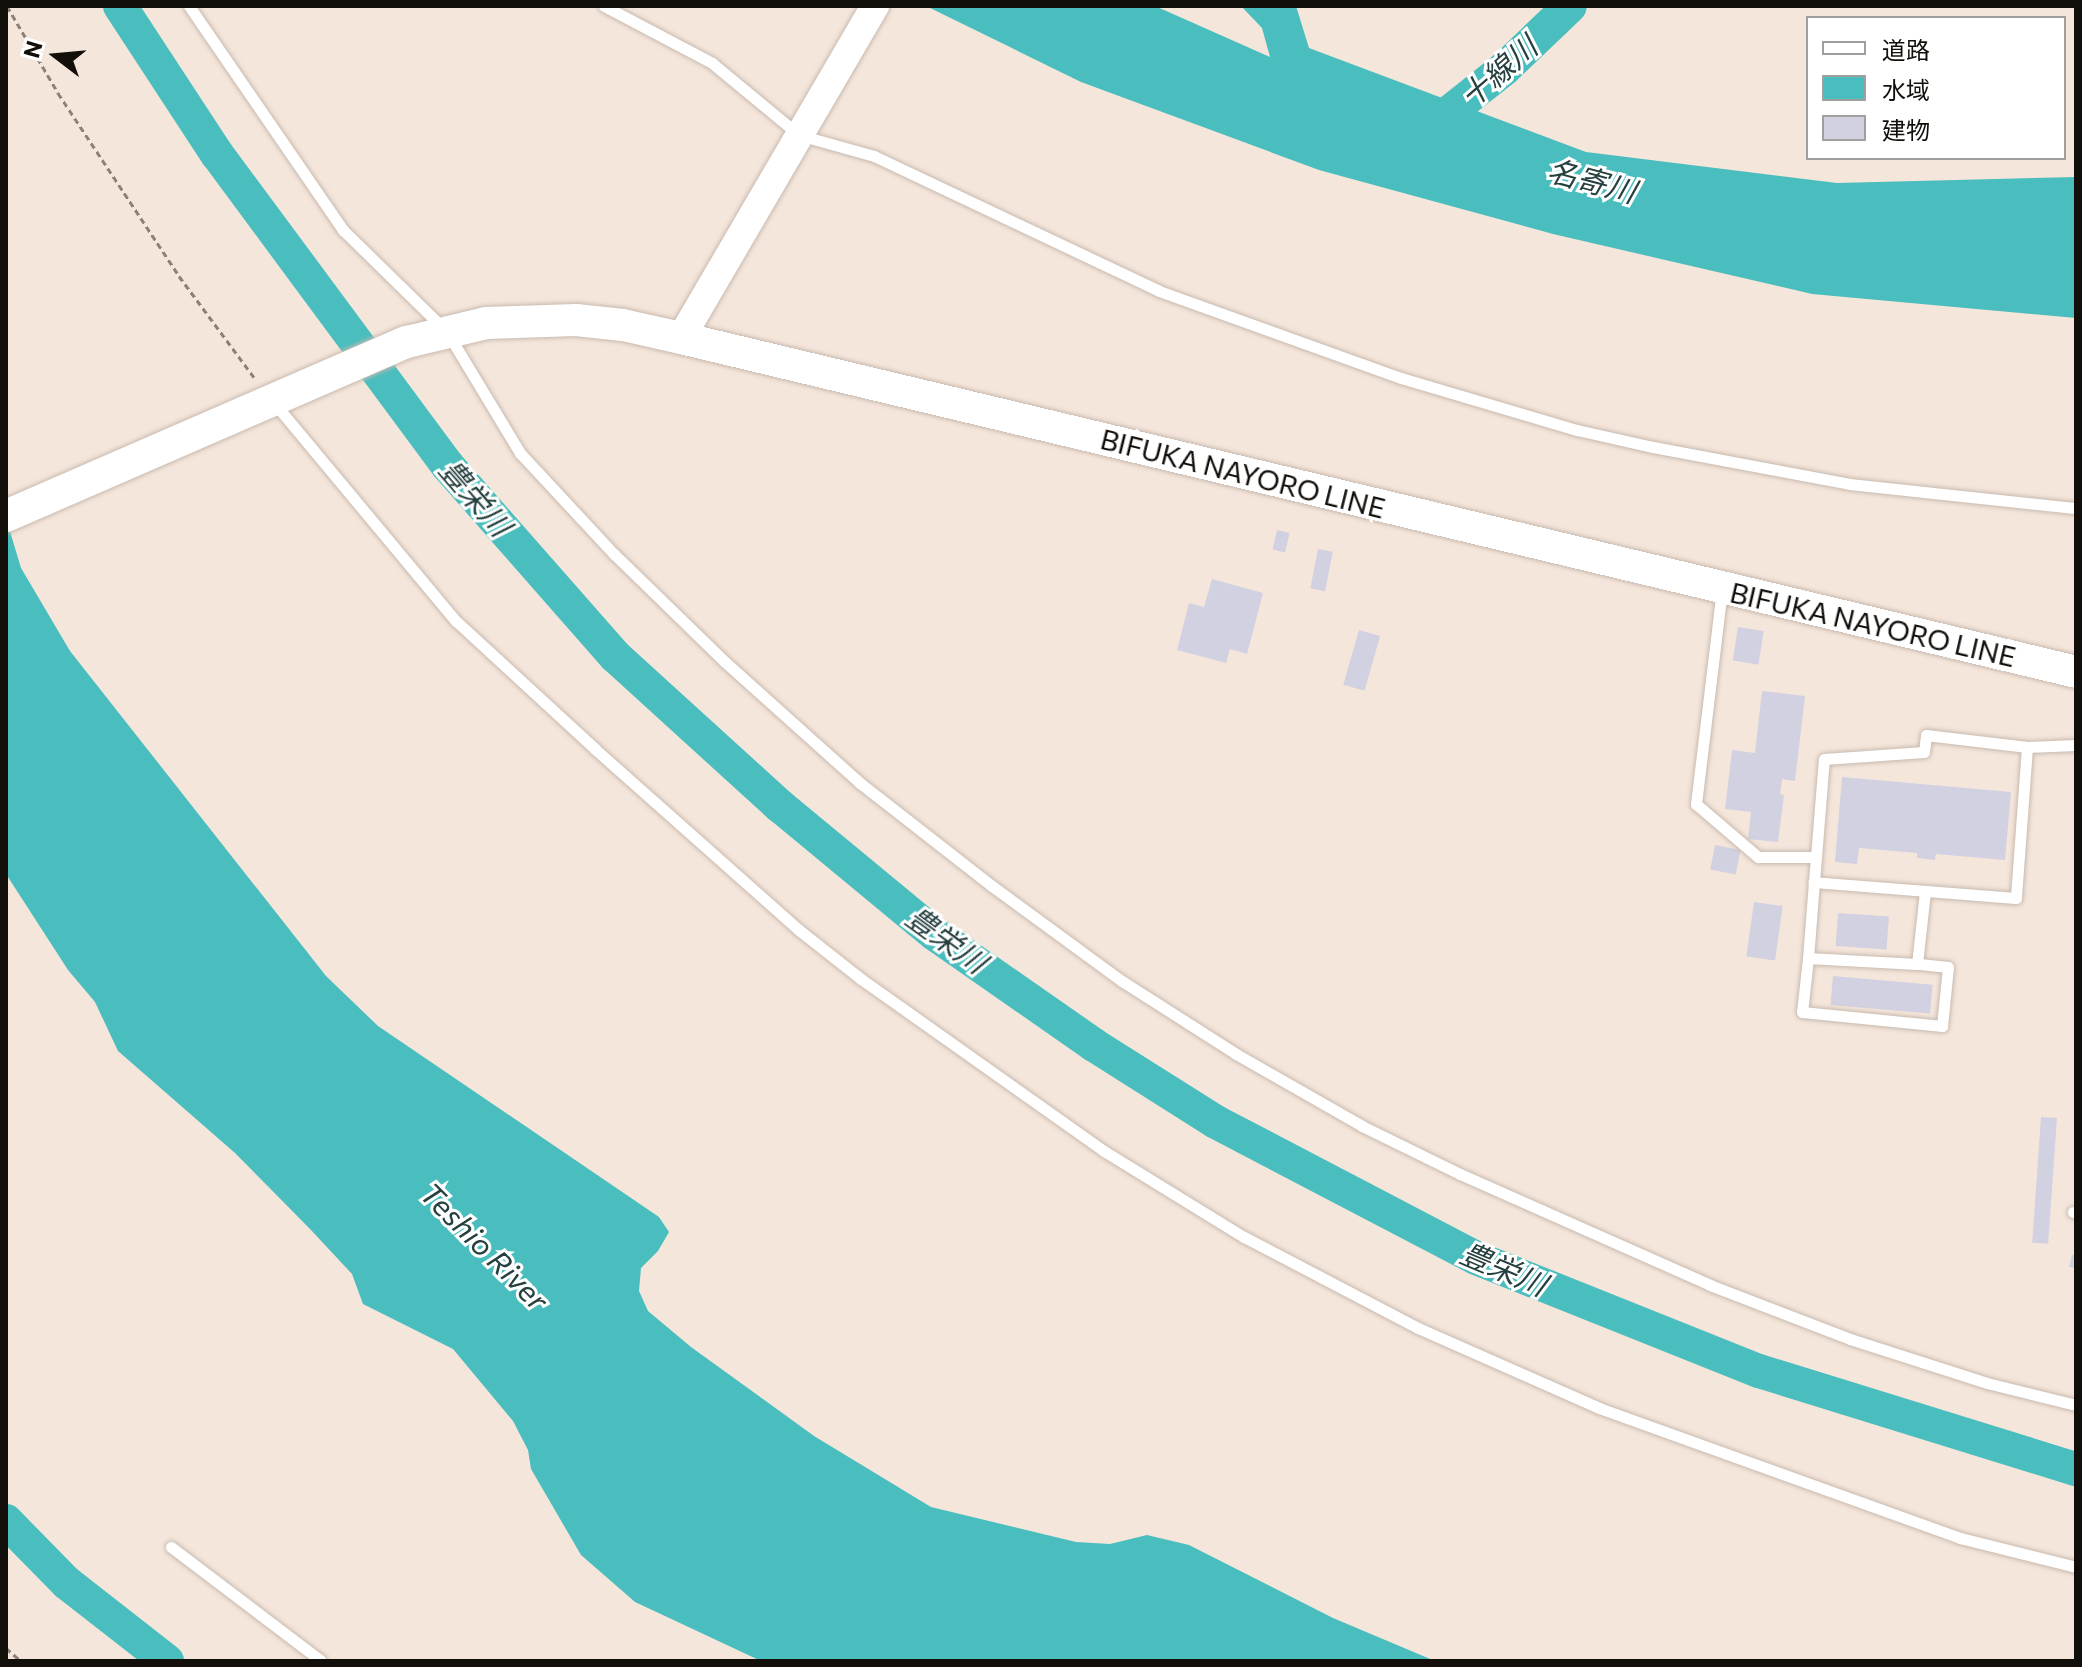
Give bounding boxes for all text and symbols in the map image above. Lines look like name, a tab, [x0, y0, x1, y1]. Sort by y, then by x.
north arrow	[16, 16, 96, 96]
legend	[1806, 16, 2066, 160]
water label: 十線川	[1452, 28, 1544, 114]
text: 道路	[1882, 35, 1930, 64]
text: N	[17, 38, 48, 61]
text: 水域	[1882, 75, 1930, 104]
text: 建物	[1882, 115, 1930, 144]
water label: 名寄川	[1544, 151, 1640, 209]
street label: BIFUKA NAYORO LINE	[1097, 421, 1389, 525]
water label: 豊栄川	[433, 451, 519, 543]
street label: BIFUKA NAYORO LINE	[1727, 575, 2019, 673]
water label: 豊栄川	[900, 898, 994, 980]
water label: Teshio River	[414, 1175, 556, 1317]
water label: 豊栄川	[1456, 1234, 1552, 1302]

